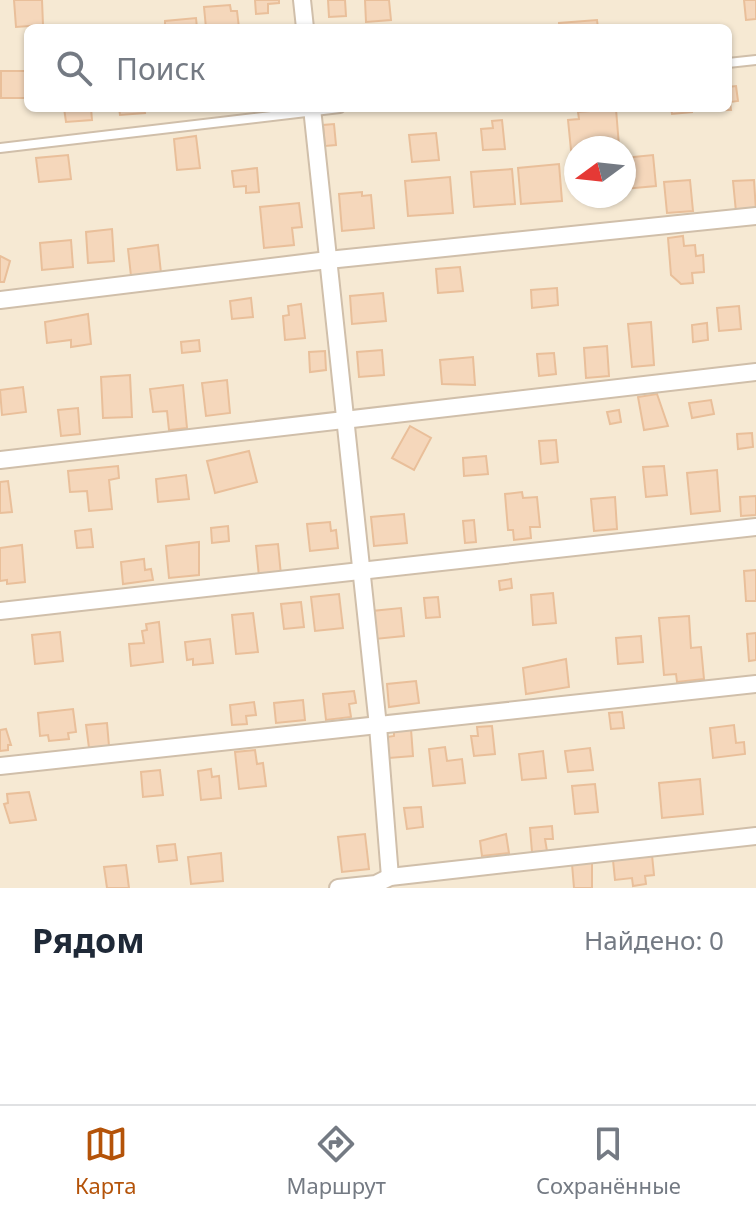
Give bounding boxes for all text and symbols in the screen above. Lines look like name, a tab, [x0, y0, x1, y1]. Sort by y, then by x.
search box	[24, 24, 732, 112]
icon: search	[52, 46, 96, 90]
text: Поиск	[116, 48, 205, 89]
north arrow	[564, 136, 636, 208]
text: Рядом	[32, 917, 145, 963]
text: Найдено: 0	[584, 922, 724, 958]
tab: Карта	[75, 1122, 136, 1200]
tab: Маршрут	[286, 1122, 386, 1200]
tab: Сохранённые	[536, 1122, 681, 1200]

